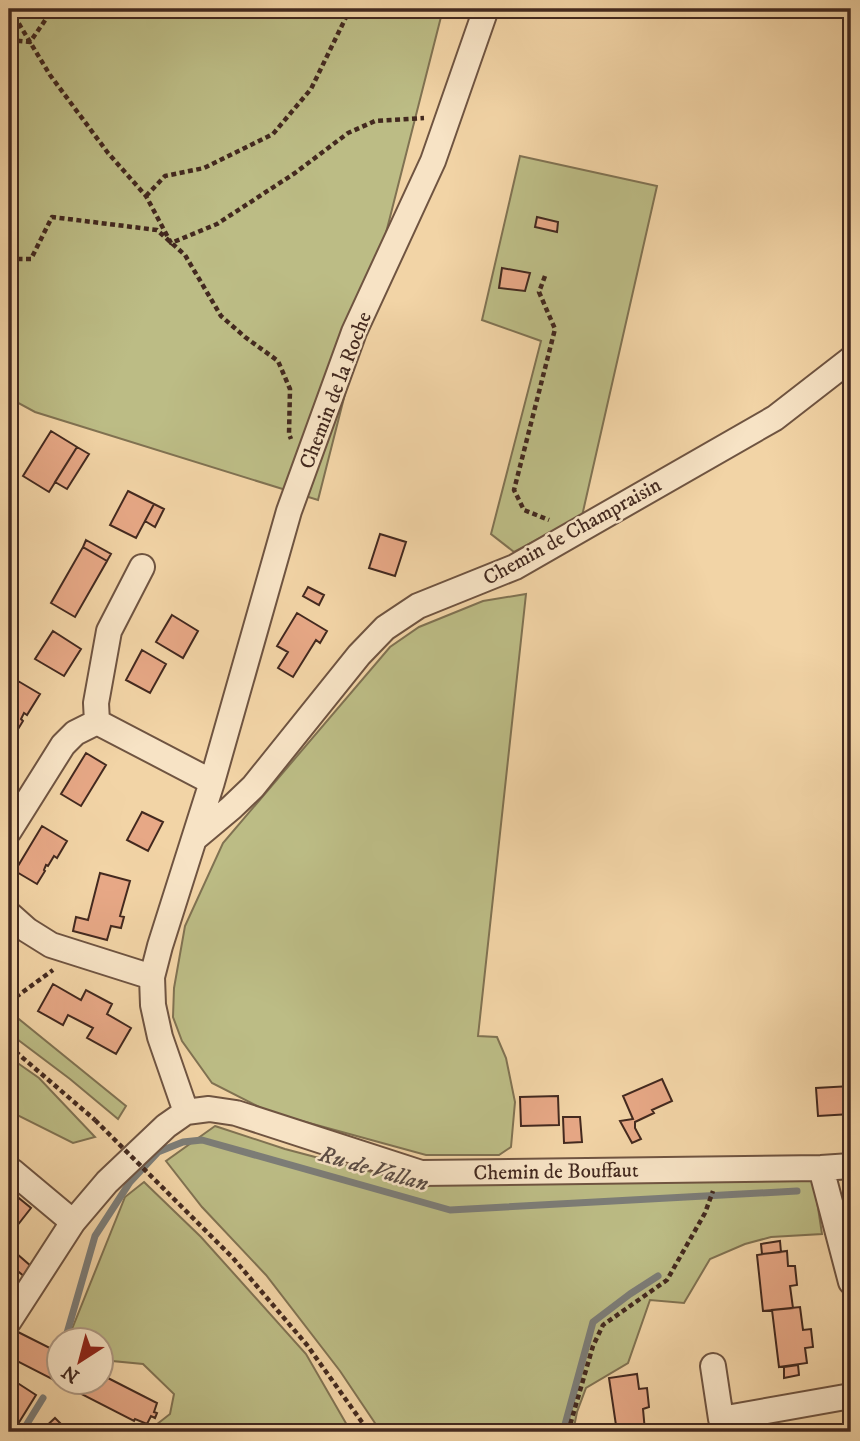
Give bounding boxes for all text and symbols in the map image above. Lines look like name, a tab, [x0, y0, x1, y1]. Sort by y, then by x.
street label: Chemin de la Roche	[294, 308, 378, 473]
street label: Chemin de Champraisin	[479, 472, 666, 592]
water label: Ru de Vallan	[315, 1140, 432, 1199]
street label: Chemin de Bouffaut	[473, 1158, 639, 1186]
north arrow	[46, 1326, 116, 1396]
text: N	[57, 1359, 84, 1387]

